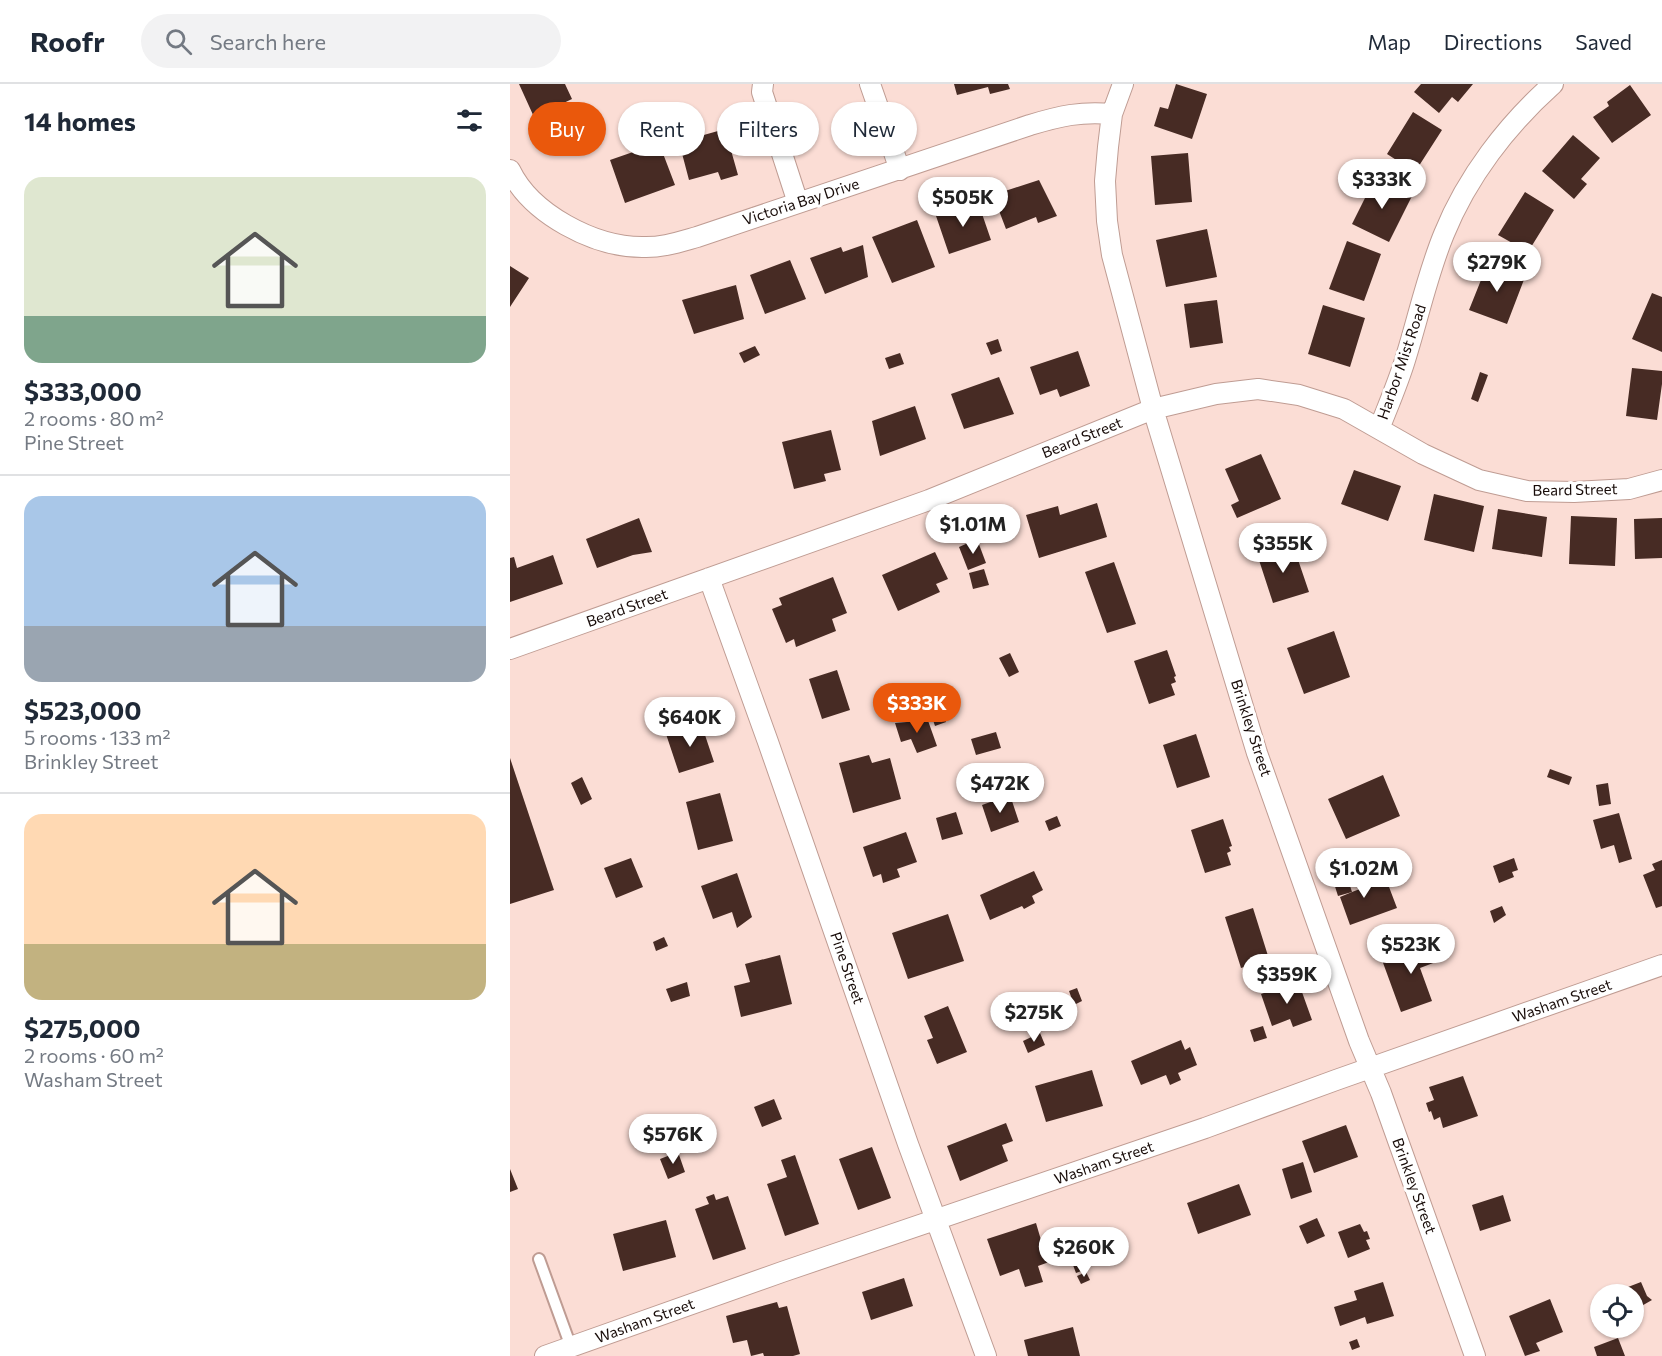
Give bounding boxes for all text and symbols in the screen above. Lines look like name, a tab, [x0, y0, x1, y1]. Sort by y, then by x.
search box	[141, 14, 561, 68]
text: Roofr	[30, 24, 105, 58]
icon: search	[162, 25, 195, 58]
text: Search here	[210, 28, 326, 55]
text: Map	[1368, 29, 1411, 54]
text: Directions	[1444, 29, 1542, 54]
text: Saved	[1575, 29, 1632, 54]
chip: Buy	[528, 102, 606, 156]
chip: Rent	[618, 102, 705, 156]
chip: Filters	[717, 102, 819, 156]
chip: New	[831, 102, 917, 156]
icon: filters	[453, 104, 486, 137]
text: 14 homes	[24, 105, 136, 136]
pin: $333K	[1340, 159, 1424, 210]
text: $333K	[1352, 166, 1412, 190]
street label: Victoria Bay Drive	[740, 174, 861, 228]
pin: $505K	[921, 177, 1005, 228]
text: $505K	[932, 184, 994, 208]
icon: home	[201, 216, 309, 324]
pin: $279K	[1455, 242, 1539, 293]
text: $279K	[1467, 249, 1527, 273]
street label: Harbor Mist Road	[1373, 302, 1429, 422]
text: $333,000	[24, 375, 142, 406]
text: 2 rooms · 80 m²	[24, 406, 164, 430]
street label: Beard Street	[1039, 413, 1124, 461]
text: Pine Street	[24, 430, 124, 454]
street label: Beard Street	[1532, 479, 1618, 499]
pin: $1.01M	[924, 504, 1022, 555]
text: $1.01M	[939, 511, 1007, 535]
pin: $355K	[1241, 523, 1325, 574]
text: $355K	[1253, 530, 1313, 554]
icon: home	[201, 535, 309, 643]
street label: Beard Street	[584, 584, 670, 630]
street label: Brinkley Street	[1228, 677, 1276, 778]
pin: $333K	[875, 683, 959, 734]
text: $333K	[887, 690, 947, 714]
text: $523,000	[24, 694, 142, 725]
pin: $640K	[648, 697, 732, 748]
text: $640K	[658, 704, 722, 728]
text: 5 rooms · 133 m²	[24, 725, 170, 749]
text: Brinkley Street	[24, 749, 158, 773]
pin: $472K	[958, 763, 1042, 814]
text: $472K	[970, 770, 1030, 794]
pin: $1.02M	[1315, 848, 1413, 899]
icon: home	[201, 853, 309, 961]
text: $1.02M	[1329, 855, 1399, 879]
pin: $523K	[1369, 924, 1453, 975]
street label: Pine Street	[827, 929, 869, 1006]
text: $523K	[1381, 931, 1441, 955]
pin: $359K	[1245, 954, 1329, 1005]
text: $359K	[1256, 961, 1318, 985]
street label: Washam Street	[1510, 975, 1614, 1025]
pin: $275K	[992, 992, 1076, 1043]
text: $275K	[1004, 999, 1064, 1023]
text: $275,000	[24, 1012, 140, 1043]
text: 2 rooms · 60 m²	[24, 1043, 164, 1067]
text: Washam Street	[24, 1067, 163, 1091]
pin: $576K	[631, 1114, 715, 1165]
text: $576K	[643, 1121, 703, 1145]
street label: Brinkley Street	[1389, 1135, 1441, 1236]
street label: Washam Street	[1052, 1137, 1156, 1187]
pin: $260K	[1042, 1227, 1126, 1278]
text: $260K	[1053, 1234, 1115, 1258]
map controls	[1590, 1284, 1644, 1338]
button: locate	[1590, 1284, 1644, 1338]
street label: Washam Street	[593, 1294, 697, 1346]

